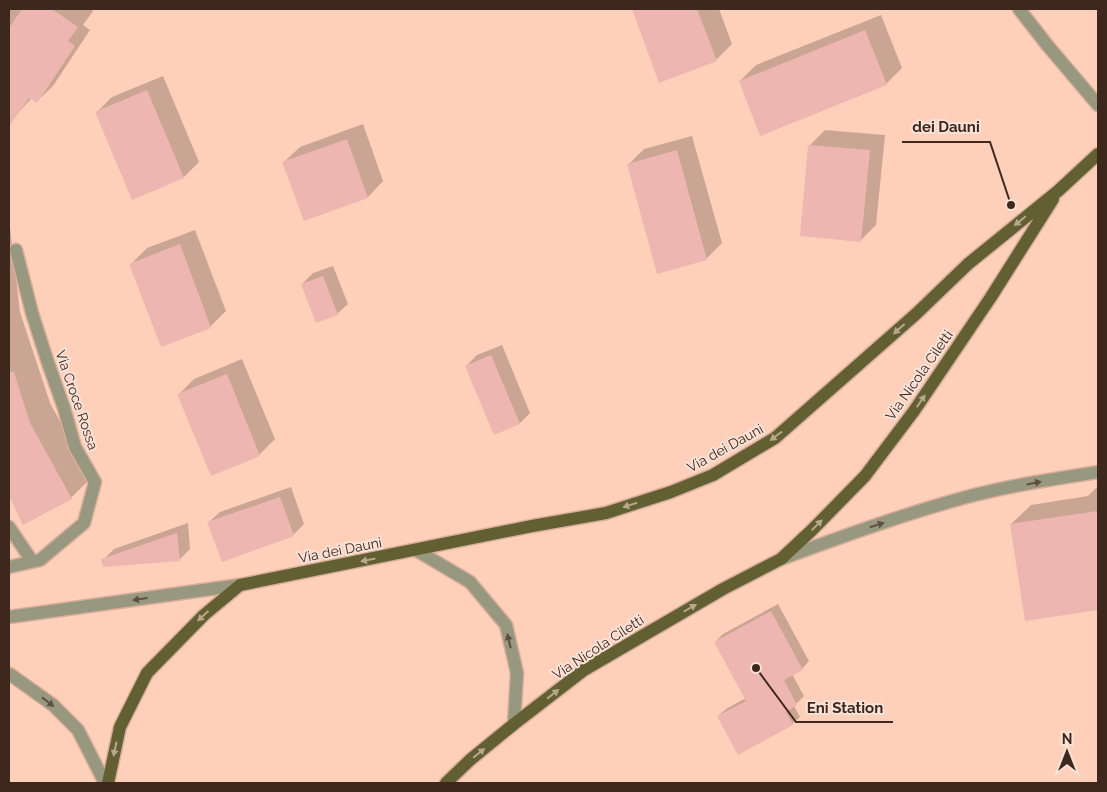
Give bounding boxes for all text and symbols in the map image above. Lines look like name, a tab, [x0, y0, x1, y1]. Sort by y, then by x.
callout: dei Dauni	[902, 112, 990, 142]
text: dei Dauni	[912, 118, 980, 136]
one-way arrow	[1014, 216, 1027, 227]
one-way arrow	[893, 323, 905, 335]
street label: Via Nicola Ciletti	[882, 327, 956, 423]
street label: Via Croce Rossa	[52, 348, 102, 452]
one-way arrow	[916, 394, 926, 408]
street label: Via dei Dauni	[684, 421, 766, 475]
one-way arrow	[769, 431, 783, 441]
one-way arrow	[1026, 478, 1042, 486]
one-way arrow	[623, 502, 638, 509]
one-way arrow	[810, 519, 822, 531]
one-way arrow	[869, 521, 884, 528]
street label: Via dei Dauni	[297, 534, 383, 566]
one-way arrow	[360, 556, 376, 564]
one-way arrow	[132, 595, 148, 603]
one-way arrow	[683, 604, 698, 612]
one-way arrow	[197, 610, 209, 622]
street label: Via Nicola Ciletti	[549, 612, 647, 682]
one-way arrow	[505, 633, 513, 649]
one-way arrow	[546, 689, 559, 700]
callout: Eni Station	[796, 692, 893, 722]
one-way arrow	[42, 697, 55, 708]
text: Eni Station	[807, 699, 883, 717]
north arrow	[1042, 727, 1092, 777]
text: N	[1062, 731, 1072, 747]
one-way arrow	[111, 741, 119, 756]
one-way arrow	[472, 747, 485, 758]

